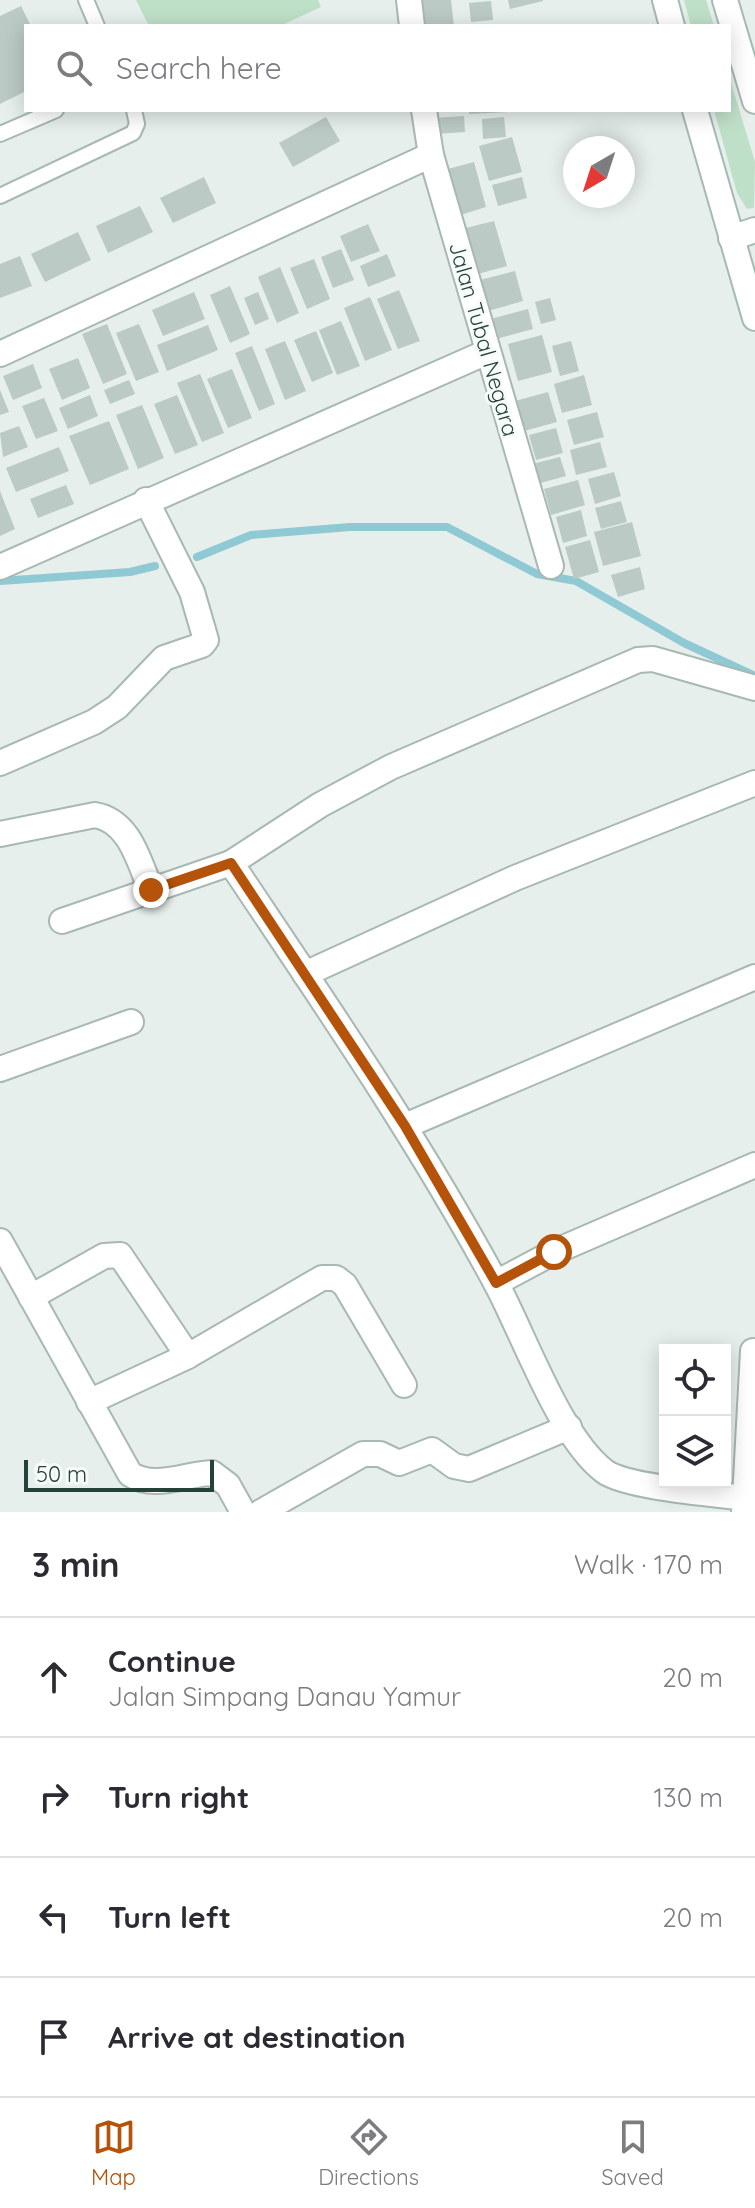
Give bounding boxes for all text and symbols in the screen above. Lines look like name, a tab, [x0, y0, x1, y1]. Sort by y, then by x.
search box	[24, 24, 731, 112]
icon: search	[52, 46, 96, 90]
text: Search here	[116, 49, 282, 87]
north arrow	[563, 136, 635, 208]
street label: Jalan Tubal Negara	[443, 239, 525, 439]
route end	[133, 872, 169, 908]
route start	[536, 1234, 572, 1270]
map controls	[659, 1344, 731, 1488]
button: locate	[659, 1344, 731, 1416]
button: layers	[659, 1416, 731, 1488]
scale bar	[24, 1456, 214, 1492]
text: 50 m	[36, 1460, 87, 1488]
text: 3 min	[32, 1543, 119, 1586]
text: Walk · 170 m	[574, 1548, 723, 1581]
text: Continue	[108, 1642, 236, 1680]
icon: ahead	[32, 1655, 76, 1699]
text: 20 m	[662, 1661, 723, 1694]
text: Jalan Simpang Danau Yamur	[108, 1680, 461, 1713]
icon: right	[32, 1775, 76, 1819]
text: Turn right	[108, 1778, 249, 1816]
text: 130 m	[653, 1781, 723, 1814]
icon: left	[32, 1895, 76, 1939]
text: Turn left	[108, 1898, 231, 1936]
text: 20 m	[662, 1901, 723, 1934]
icon: arrive	[32, 2015, 76, 2059]
text: Arrive at destination	[108, 2018, 406, 2056]
tab: Map	[91, 2115, 136, 2191]
tab: Directions	[318, 2115, 419, 2191]
tab: Saved	[601, 2115, 664, 2191]

